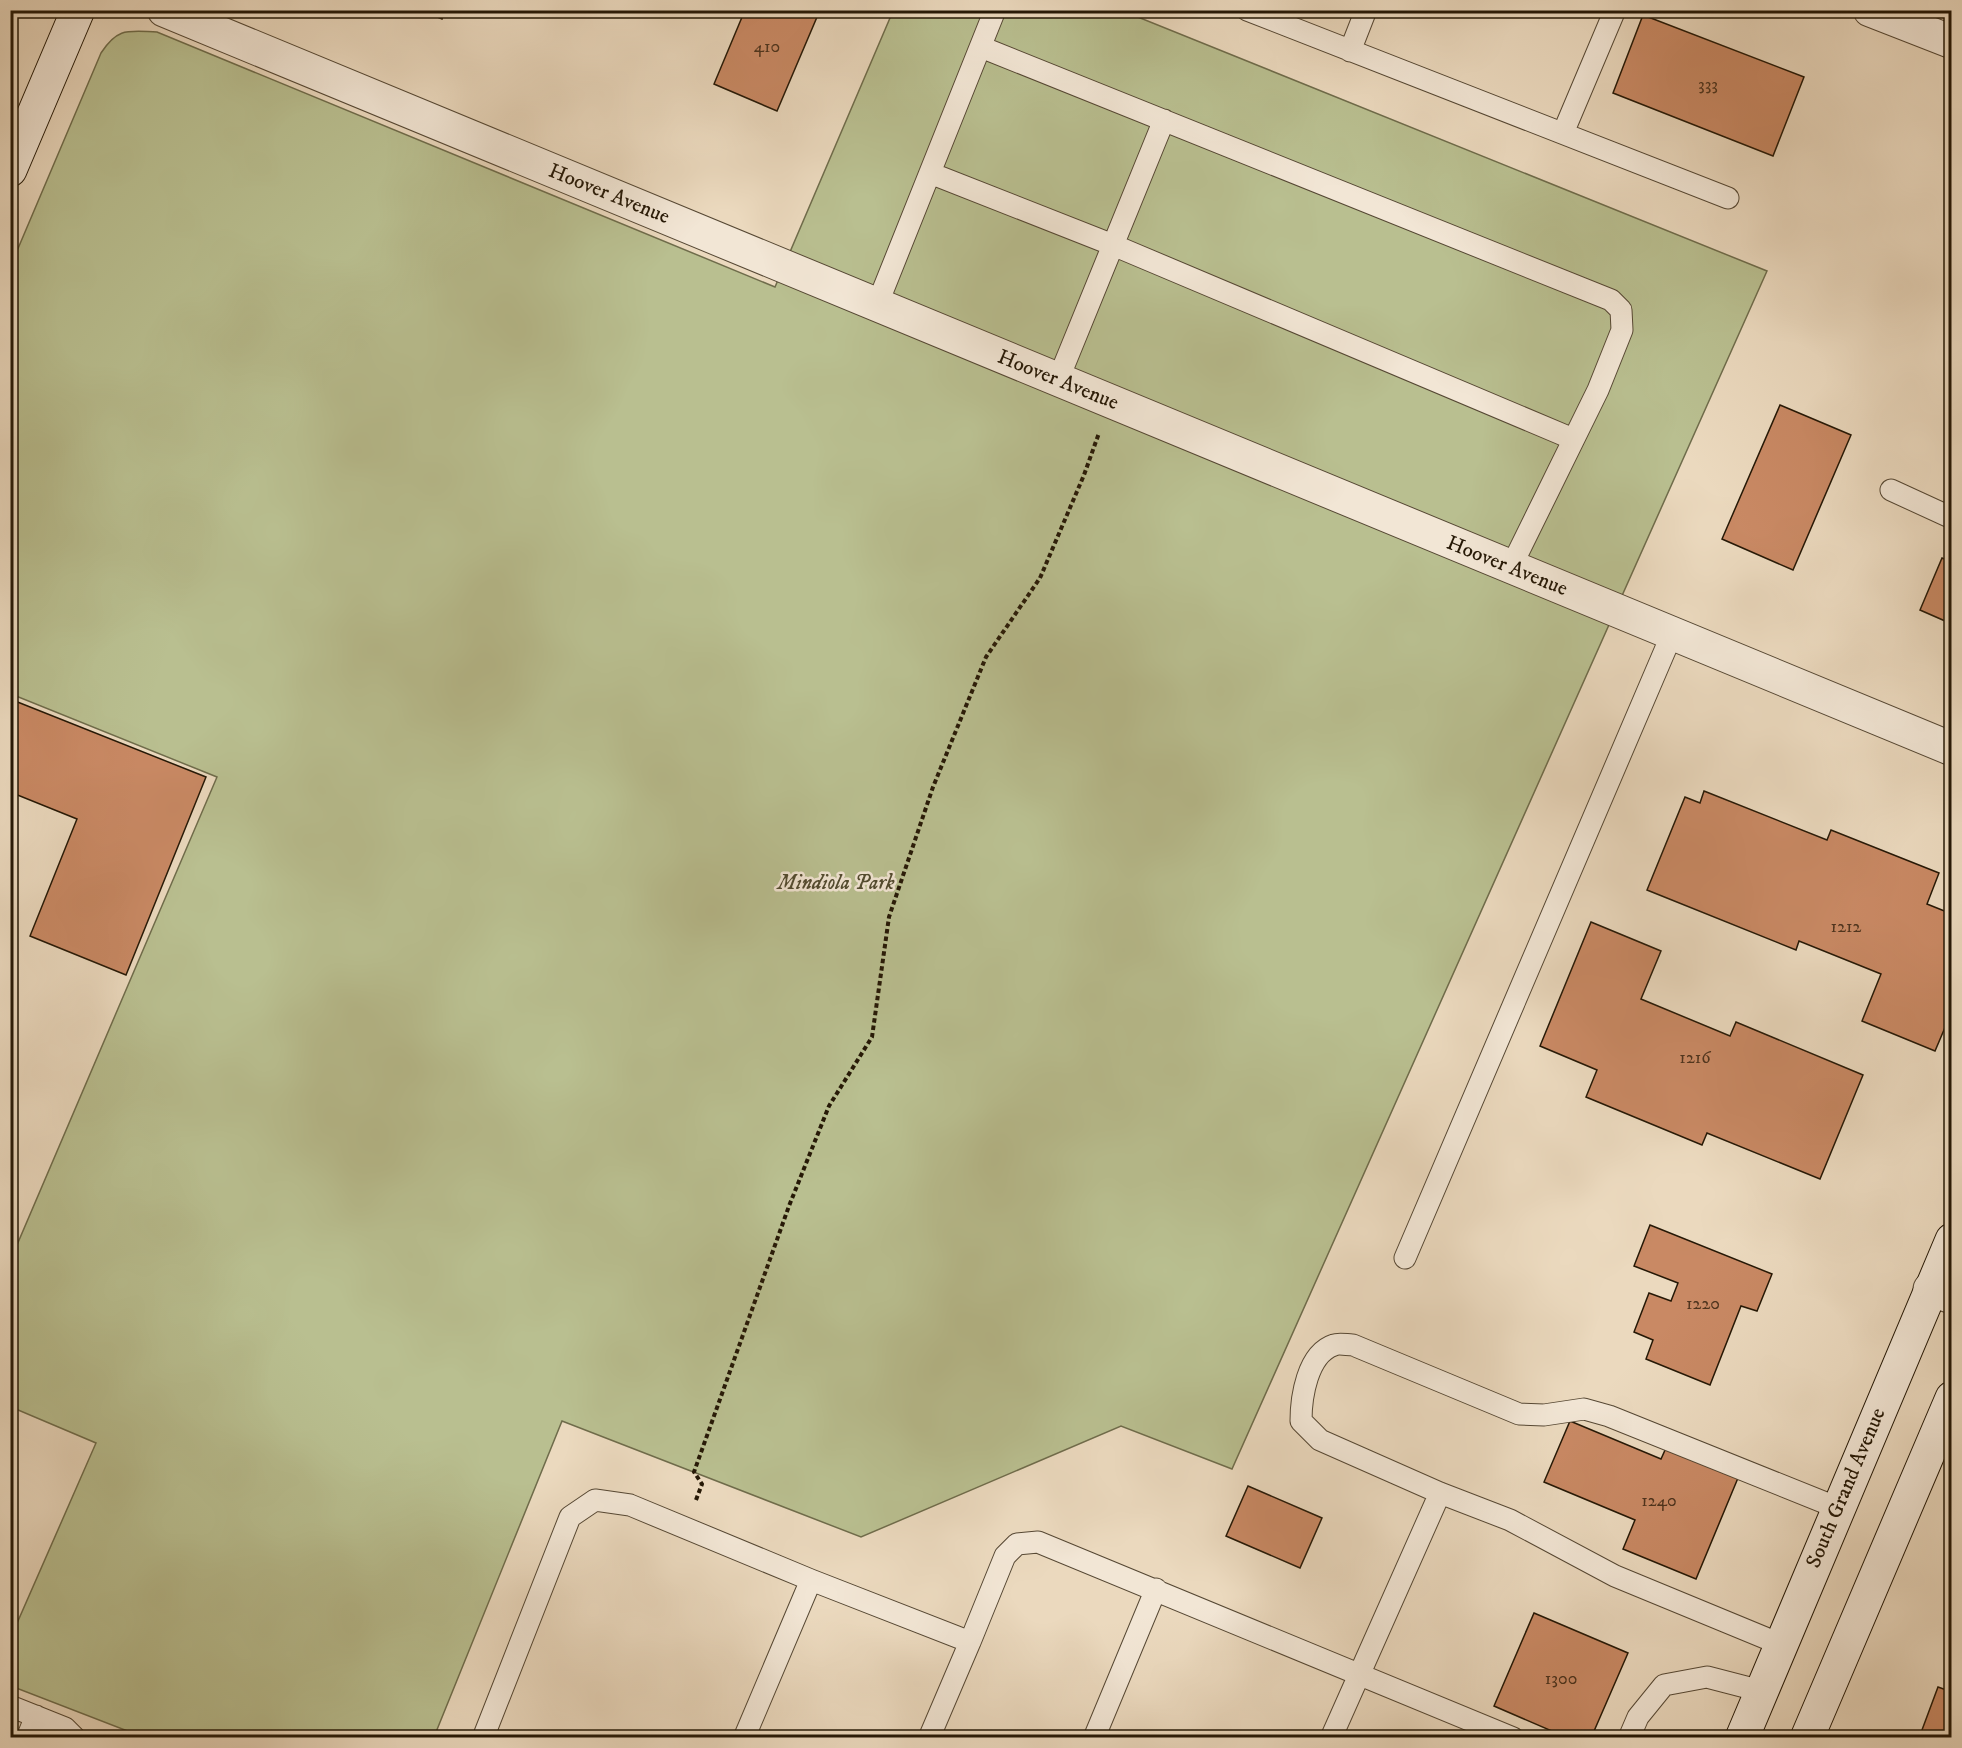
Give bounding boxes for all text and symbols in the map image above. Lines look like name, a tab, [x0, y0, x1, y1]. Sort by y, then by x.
house number: 410	[754, 36, 780, 58]
house number: 333	[1698, 74, 1718, 96]
street label: Hoover Avenue	[545, 158, 674, 230]
street label: Hoover Avenue	[994, 344, 1123, 416]
street label: Hoover Avenue	[1443, 530, 1572, 602]
park label: Mindiola Park	[776, 870, 895, 896]
house number: 1212	[1831, 916, 1862, 938]
house number: 1216	[1679, 1047, 1711, 1069]
house number: 1220	[1686, 1293, 1720, 1315]
street label: South Grand Avenue	[1801, 1404, 1892, 1572]
house number: 1240	[1641, 1490, 1677, 1512]
house number: 1300	[1545, 1668, 1577, 1690]

